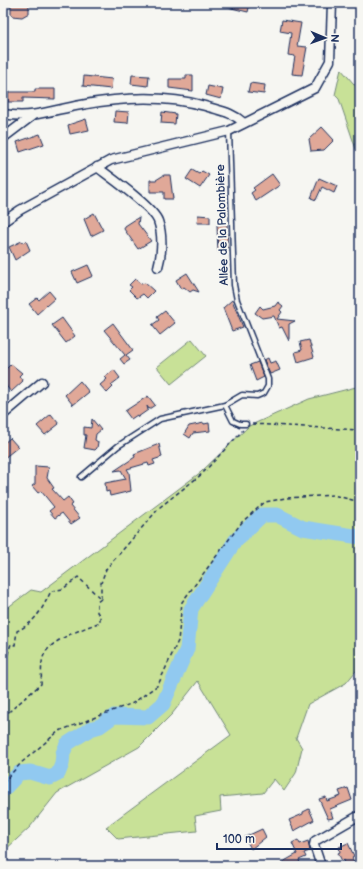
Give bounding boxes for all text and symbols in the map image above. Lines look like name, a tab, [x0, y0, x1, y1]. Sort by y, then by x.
north arrow	[305, 18, 345, 58]
text: N	[328, 34, 341, 43]
street label: Allée de la Palombière	[213, 164, 232, 286]
scale bar	[217, 825, 341, 851]
text: 100 m	[223, 832, 255, 847]

